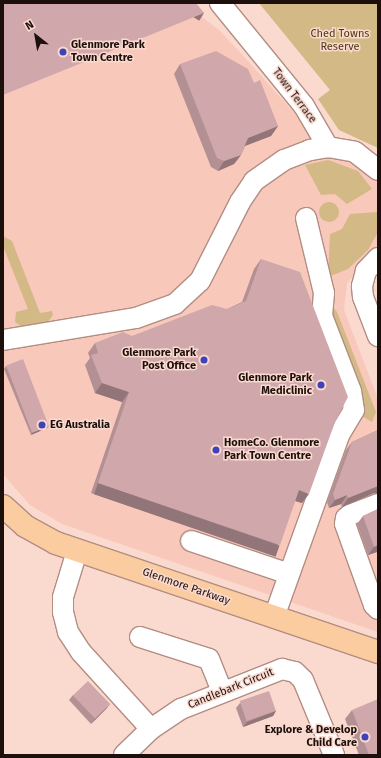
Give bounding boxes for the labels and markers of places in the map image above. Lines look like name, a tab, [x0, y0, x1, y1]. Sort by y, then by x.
place label: Glenmore Park Town Centre	[71, 39, 145, 65]
marker: Glenmore Park Town Centre	[58, 47, 68, 57]
place label: Glenmore Park Post Office	[122, 347, 196, 373]
marker: Glenmore Park Post Office	[199, 355, 209, 365]
place label: Glenmore Park Mediclinic	[238, 372, 312, 398]
marker: Glenmore Park Mediclinic	[315, 379, 327, 391]
place label: EG Australia	[50, 418, 110, 432]
marker: EG Australia	[37, 420, 47, 430]
place label: HomeCo. Glenmore Park Town Centre	[224, 437, 319, 463]
marker: HomeCo. Glenmore Park Town Centre	[211, 445, 221, 455]
place label: Explore & Develop Child Care	[265, 724, 357, 750]
marker: Explore & Develop Child Care	[360, 732, 370, 742]

